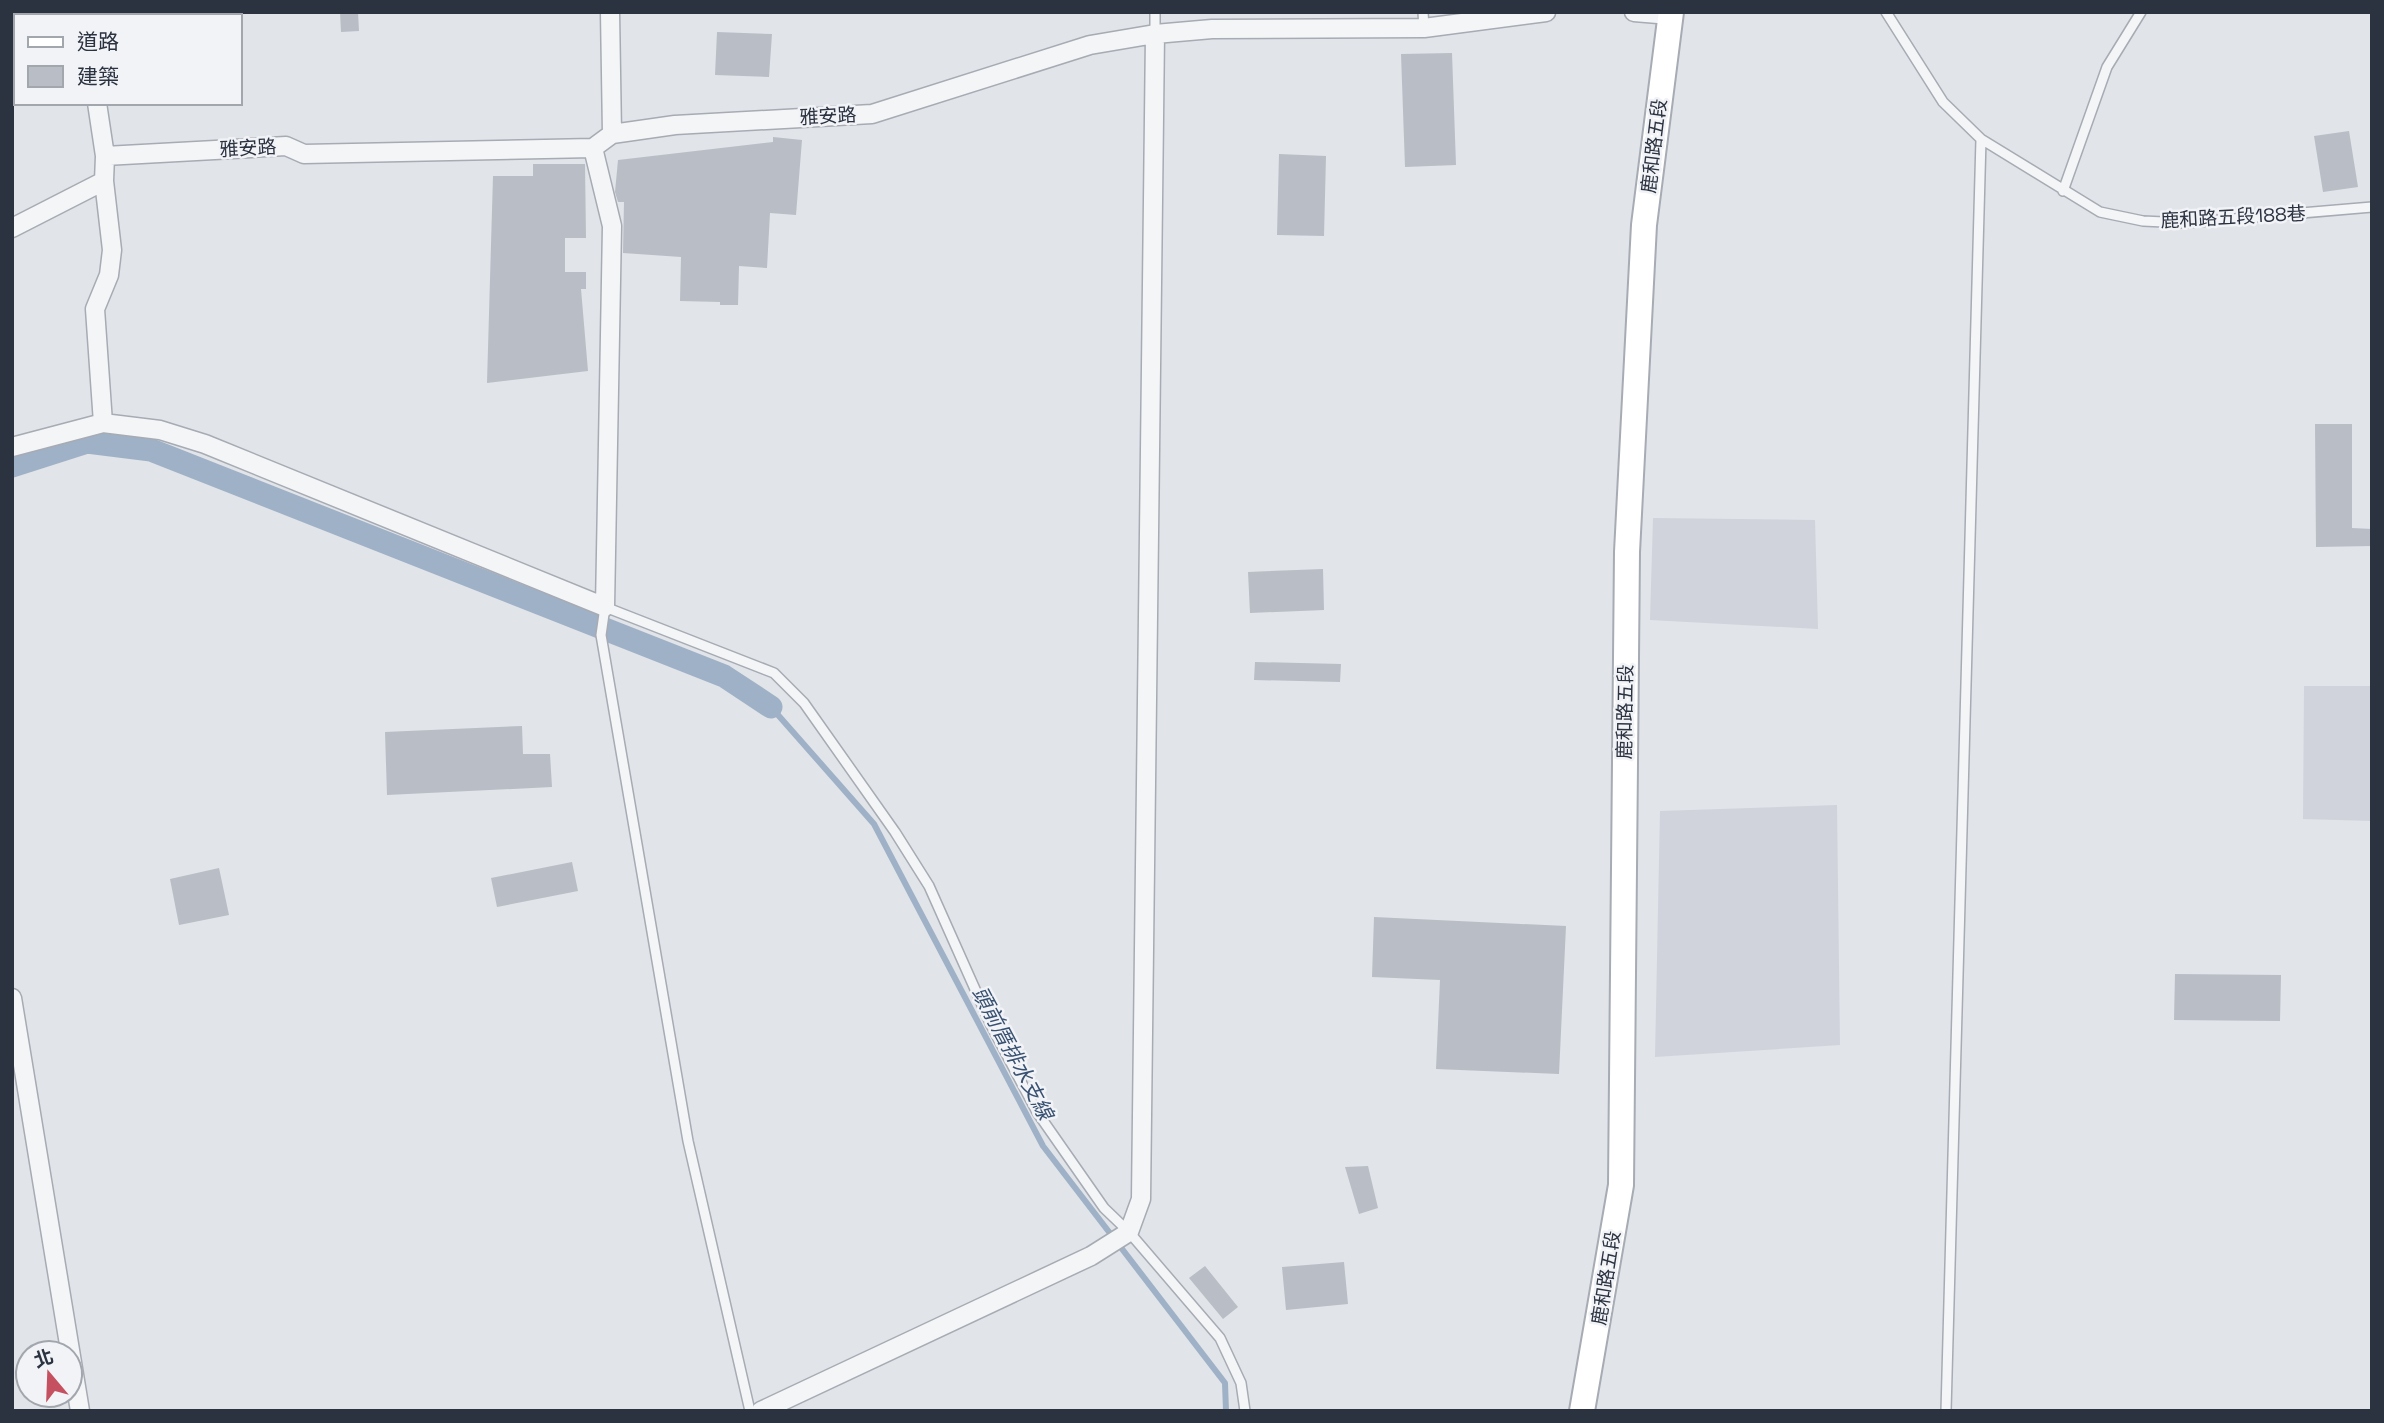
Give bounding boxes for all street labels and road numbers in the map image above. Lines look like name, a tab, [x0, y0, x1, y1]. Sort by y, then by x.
street label: 鹿和路五段	[1636, 97, 1672, 195]
street label: 雅安路	[799, 102, 857, 130]
street label: 雅安路	[219, 134, 277, 162]
street label: 鹿和路五段188巷	[2160, 201, 2306, 233]
street label: 鹿和路五段	[1612, 664, 1638, 760]
street label: 鹿和路五段	[1586, 1229, 1626, 1327]

